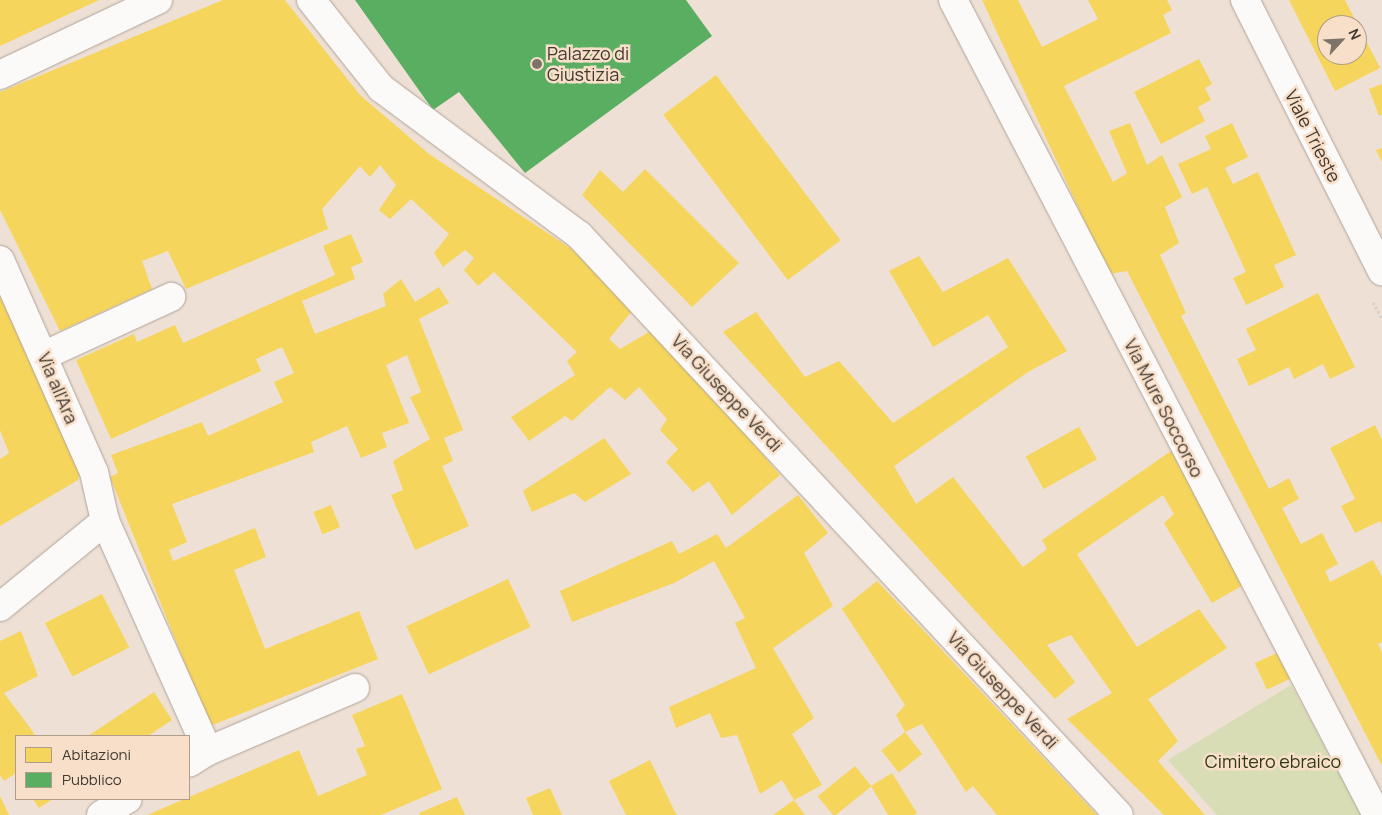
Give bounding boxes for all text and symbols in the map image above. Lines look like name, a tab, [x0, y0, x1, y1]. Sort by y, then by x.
north arrow	[1317, 15, 1367, 65]
text: N	[1344, 25, 1366, 42]
place label: Palazzo di Giustizia	[547, 43, 629, 86]
marker: Palazzo di Giustizia	[531, 58, 543, 70]
street label: Viale Trieste	[1280, 86, 1346, 186]
street label: Via Giuseppe Verdi	[667, 330, 787, 456]
street label: Via Mure Soccorso	[1120, 335, 1208, 481]
street label: Via all'Ara	[33, 349, 83, 427]
street label: Via Giuseppe Verdi	[943, 627, 1063, 753]
legend	[15, 735, 190, 800]
text: Abitazioni	[62, 744, 131, 765]
park label: Cimitero ebraico	[1205, 750, 1341, 772]
text: Pubblico	[62, 769, 122, 790]

